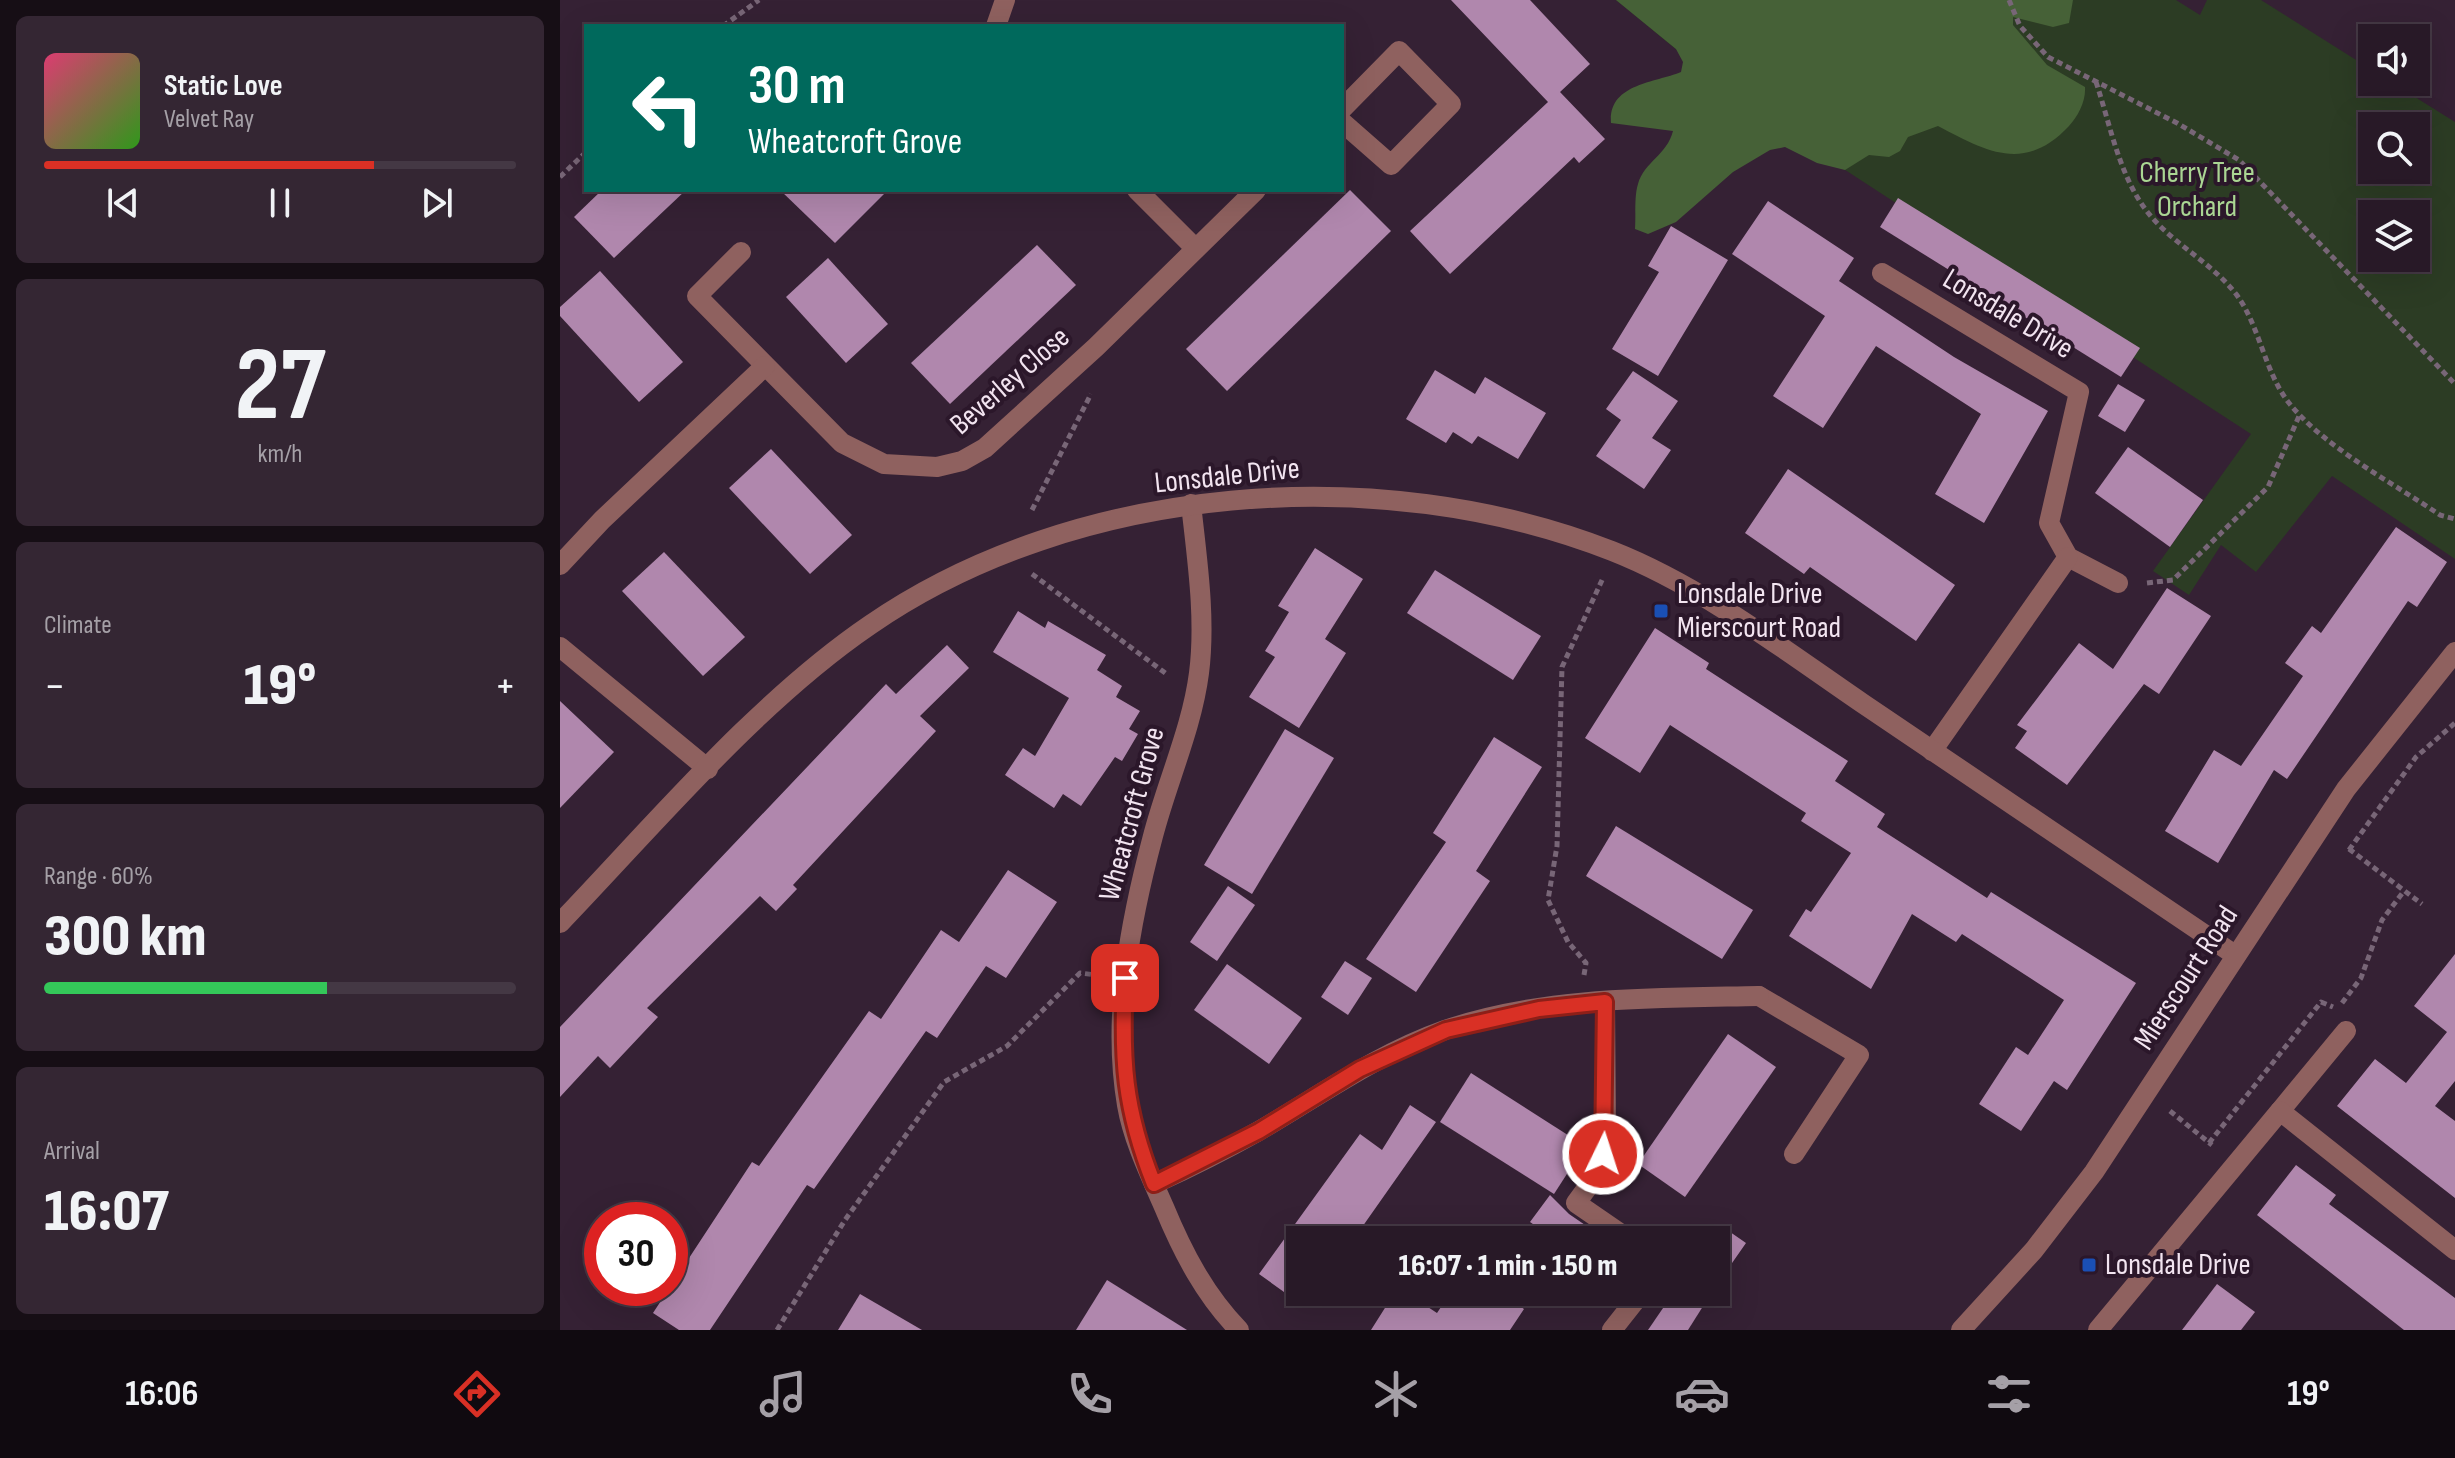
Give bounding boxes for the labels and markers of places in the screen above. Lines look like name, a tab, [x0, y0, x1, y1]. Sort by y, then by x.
place label: Lonsdale Drive Mierscourt Road	[1677, 576, 1841, 646]
marker: Lonsdale Drive Mierscourt Road	[1652, 602, 1670, 620]
pin	[1091, 944, 1159, 1012]
place label: Lonsdale Drive	[2105, 1247, 2251, 1283]
marker: Lonsdale Drive	[2080, 1256, 2098, 1274]

